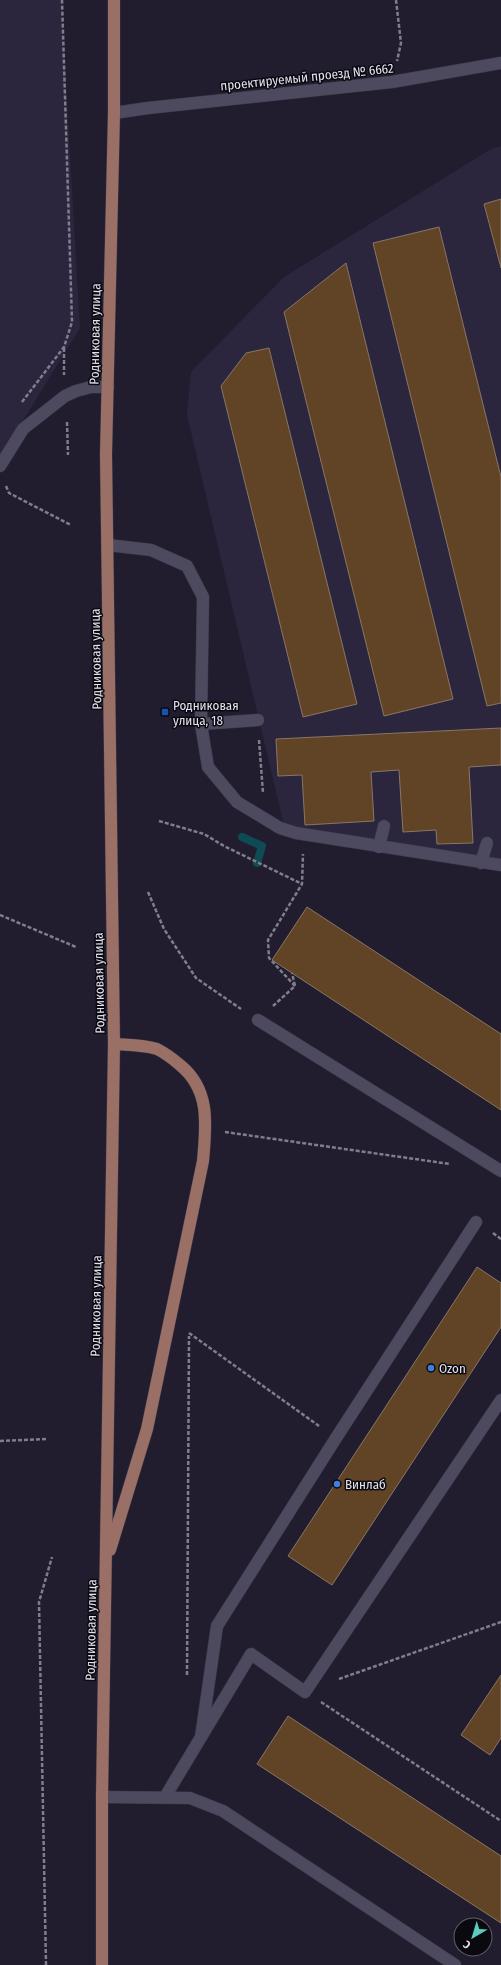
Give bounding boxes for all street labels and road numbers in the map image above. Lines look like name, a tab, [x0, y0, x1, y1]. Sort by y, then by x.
street label: проектируемый проезд № 6662	[220, 60, 395, 94]
street label: Родниковая улица	[87, 283, 103, 385]
street label: Родниковая улица	[88, 608, 104, 710]
street label: Родниковая улица	[91, 932, 107, 1034]
street label: Родниковая улица	[88, 1255, 104, 1357]
street label: Родниковая улица	[83, 1579, 99, 1681]

